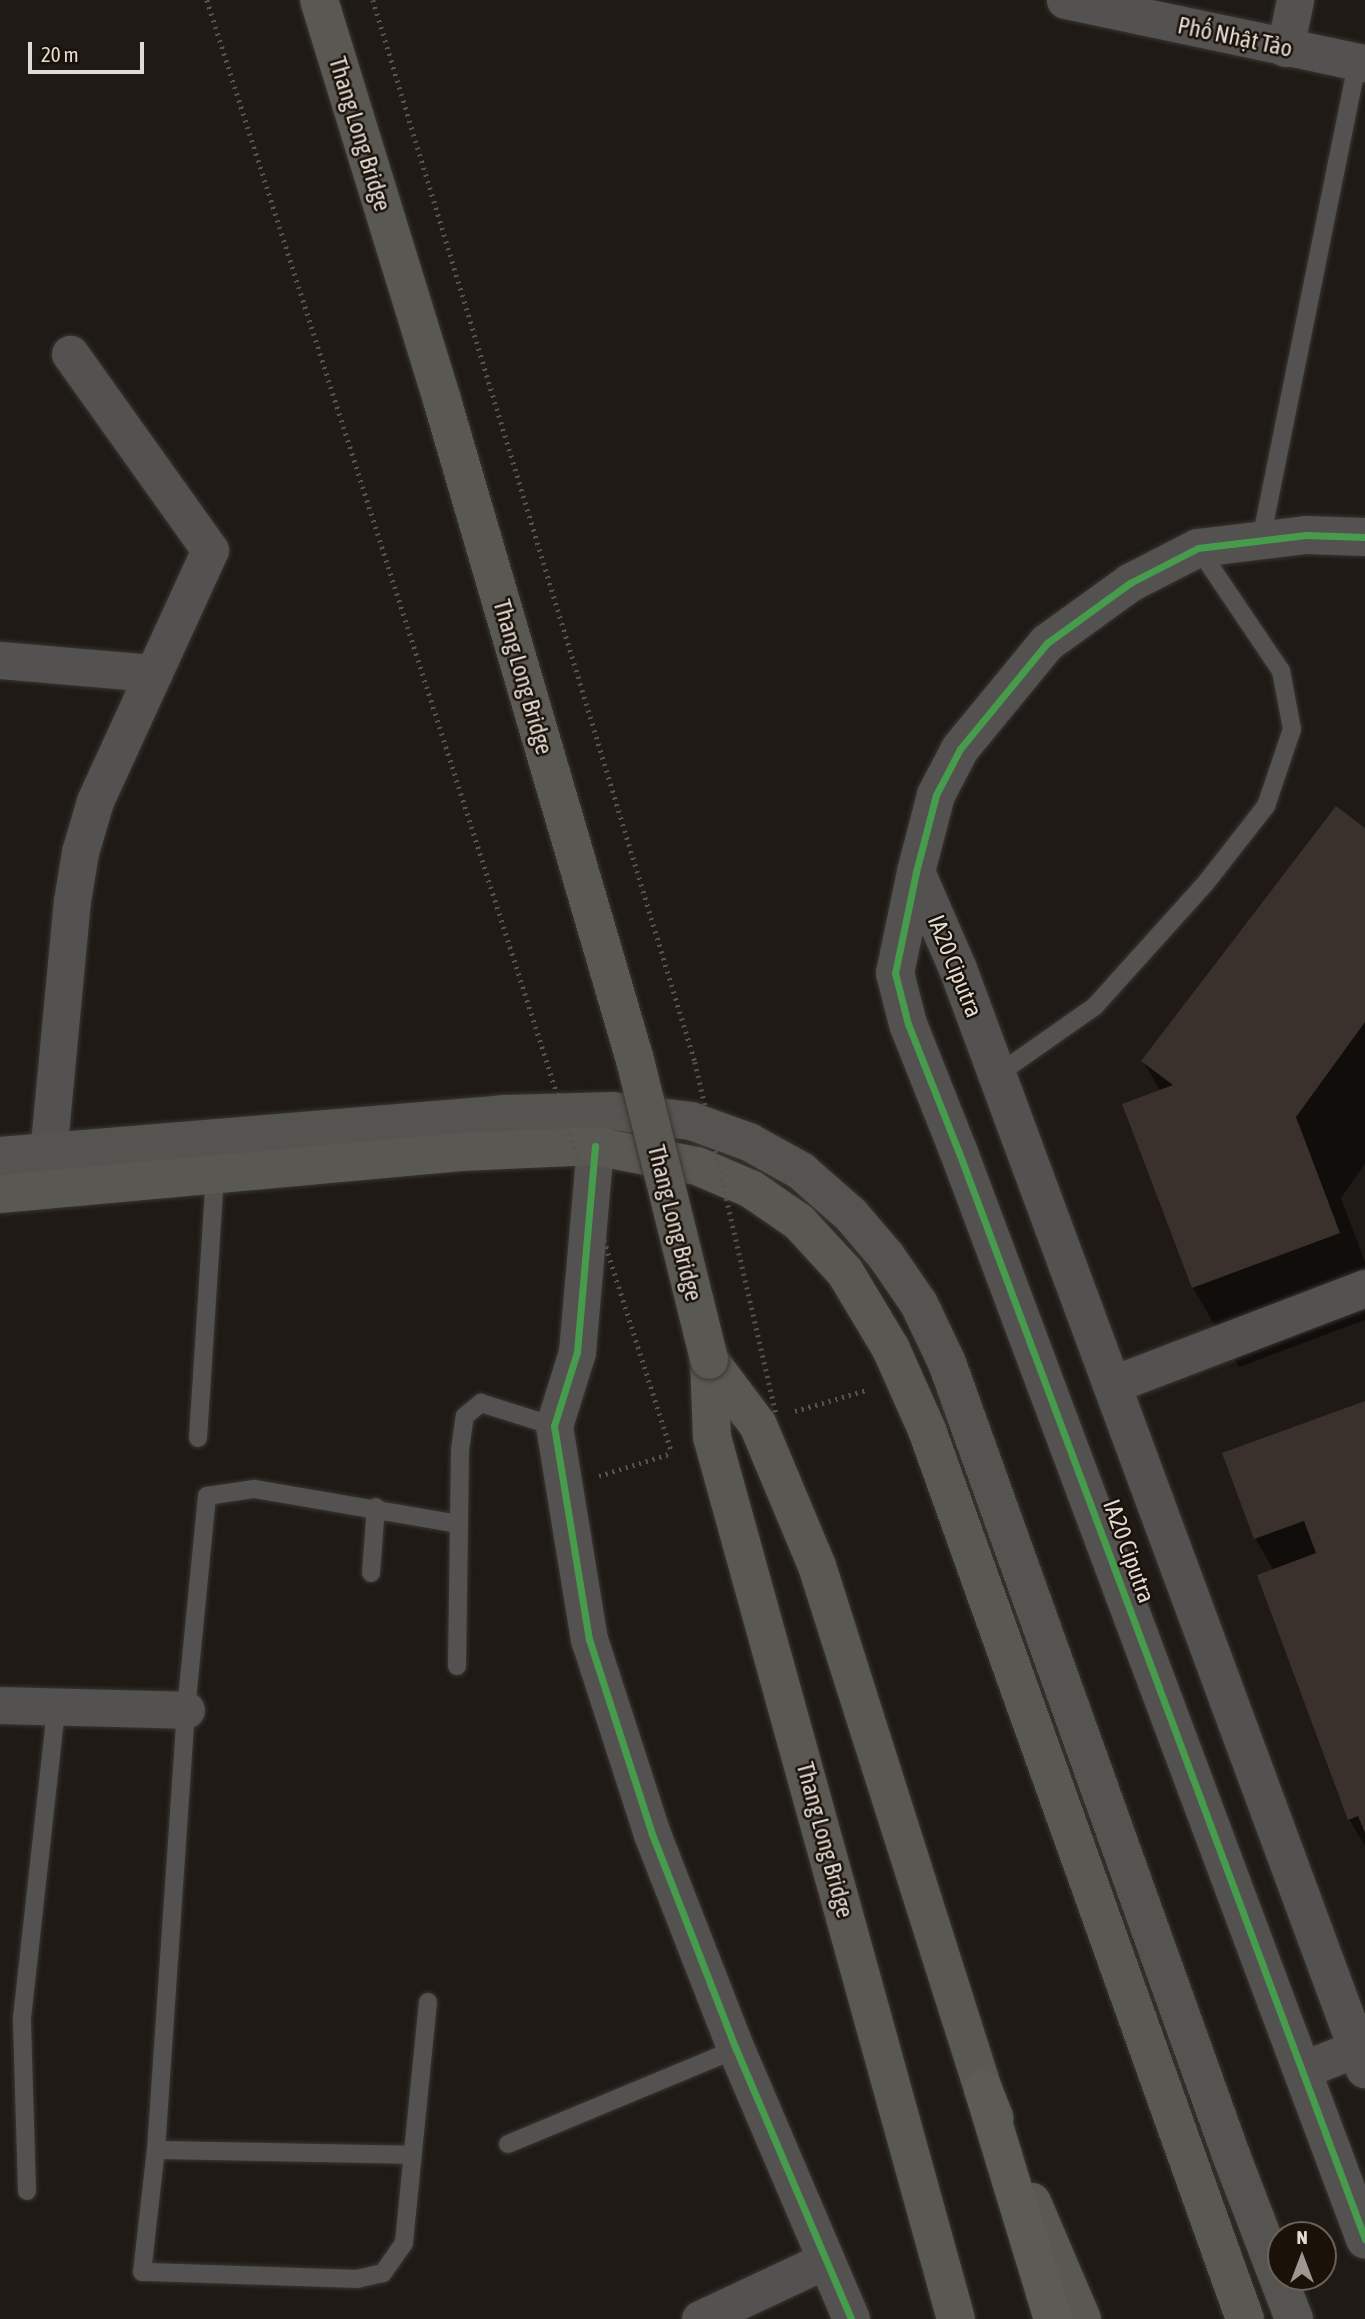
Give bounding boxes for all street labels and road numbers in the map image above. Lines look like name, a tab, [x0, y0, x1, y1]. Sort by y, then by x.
street label: Phố Nhật Tảo	[1175, 11, 1295, 63]
street label: Thang Long Bridge	[323, 53, 397, 215]
street label: Thang Long Bridge	[487, 596, 559, 758]
street label: IA20 Ciputra	[921, 911, 989, 1021]
street label: Thang Long Bridge	[642, 1142, 708, 1304]
street label: IA20 Ciputra	[1097, 1495, 1161, 1607]
street label: Thang Long Bridge	[790, 1759, 860, 1921]

